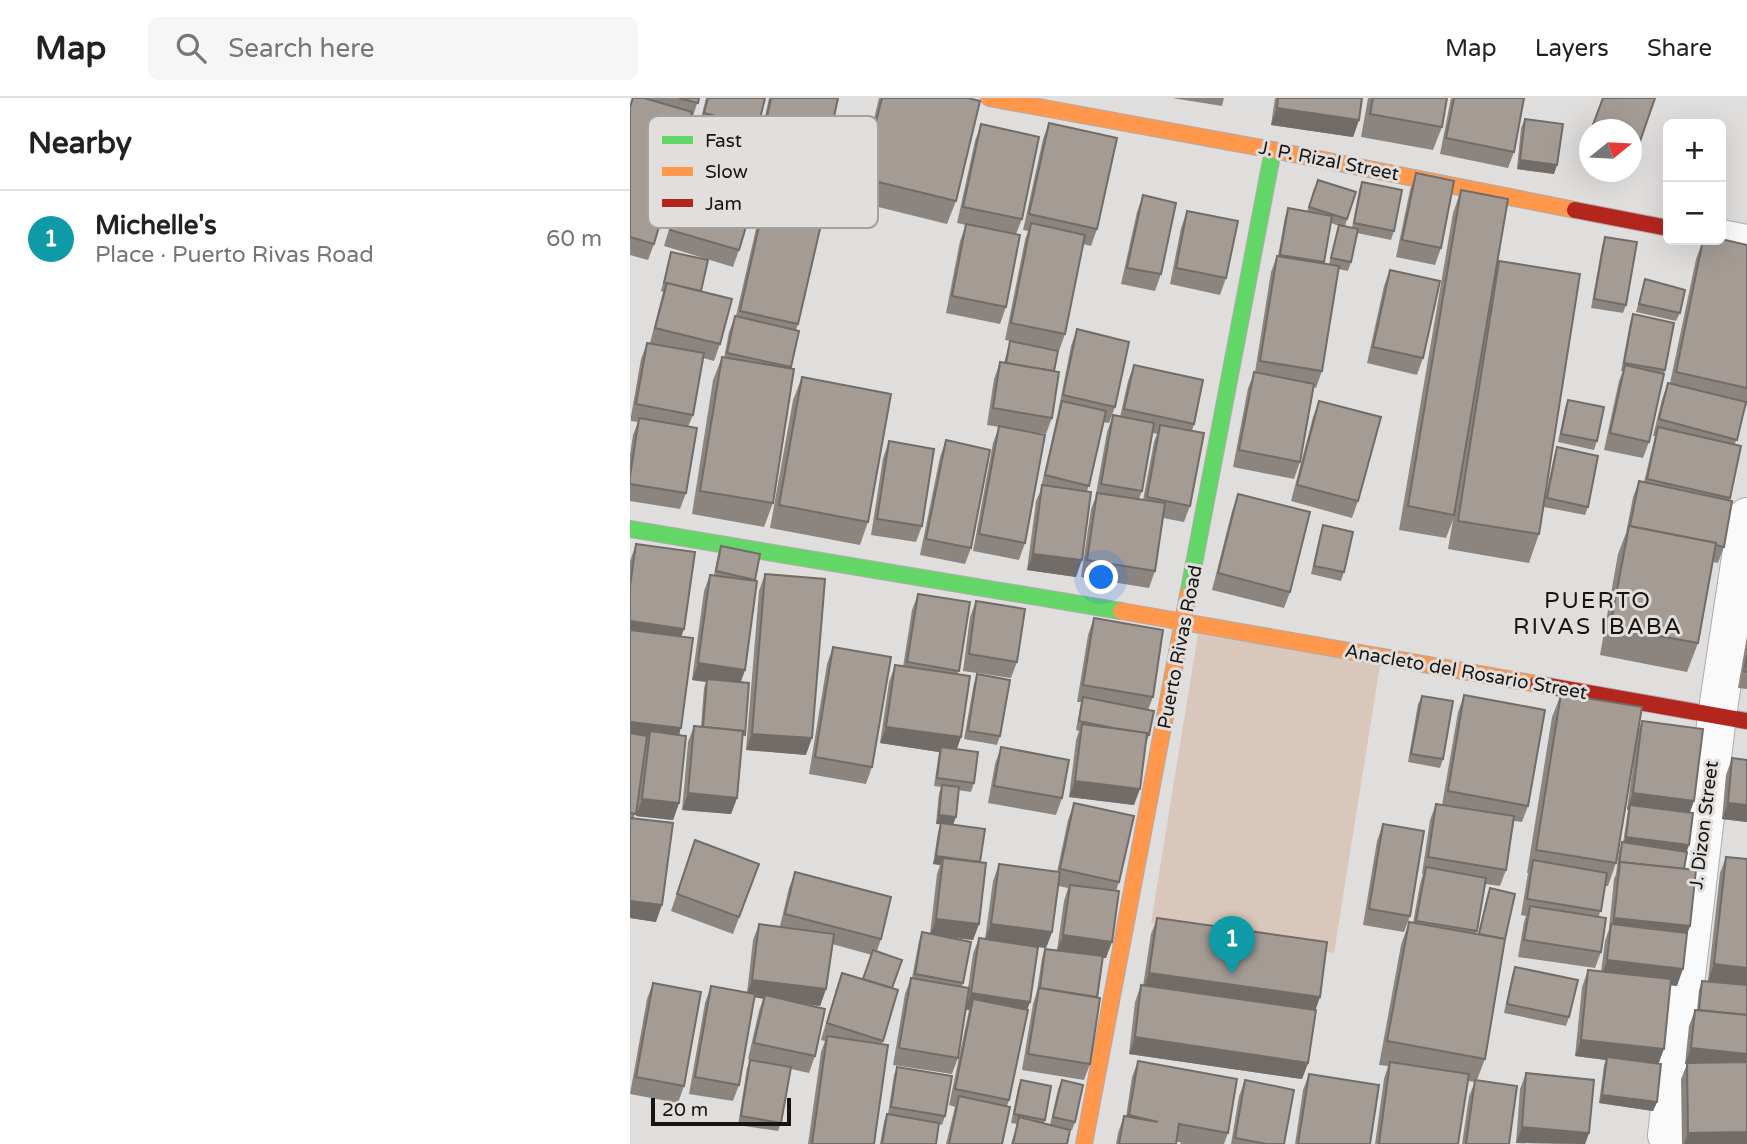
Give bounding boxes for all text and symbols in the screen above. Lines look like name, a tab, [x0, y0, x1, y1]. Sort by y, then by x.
search box	[148, 17, 638, 80]
text: Map	[35, 29, 106, 68]
icon: search	[172, 29, 210, 67]
text: Search here	[228, 33, 374, 64]
text: Map	[1445, 34, 1497, 63]
text: Layers	[1535, 34, 1609, 63]
text: Share	[1647, 34, 1712, 63]
legend	[648, 116, 878, 228]
north arrow	[1579, 119, 1642, 182]
map controls	[1663, 119, 1726, 245]
button: +	[1663, 119, 1726, 182]
text: Nearby	[28, 125, 132, 162]
text: Fast	[705, 130, 742, 152]
street label: J. P. Rizal Street	[1257, 137, 1401, 185]
text: Slow	[705, 161, 748, 183]
button: −	[1663, 182, 1726, 245]
text: Jam	[705, 193, 742, 215]
text: Michelle's	[95, 210, 217, 241]
text: 1	[44, 225, 58, 253]
text: 60 m	[546, 225, 602, 253]
text: Place · Puerto Rivas Road	[95, 241, 374, 269]
your location	[1084, 560, 1118, 594]
street label: Puerto Rivas Road	[1153, 563, 1207, 731]
district label: PUERTO RIVAS IBABA	[1513, 587, 1683, 641]
street label: Anacleto del Rosario Street	[1343, 640, 1589, 704]
street label: J. Dizon Street	[1685, 759, 1723, 891]
pin: 1	[1209, 916, 1255, 974]
scale bar	[651, 1095, 791, 1127]
text: 20 m	[662, 1099, 708, 1121]

